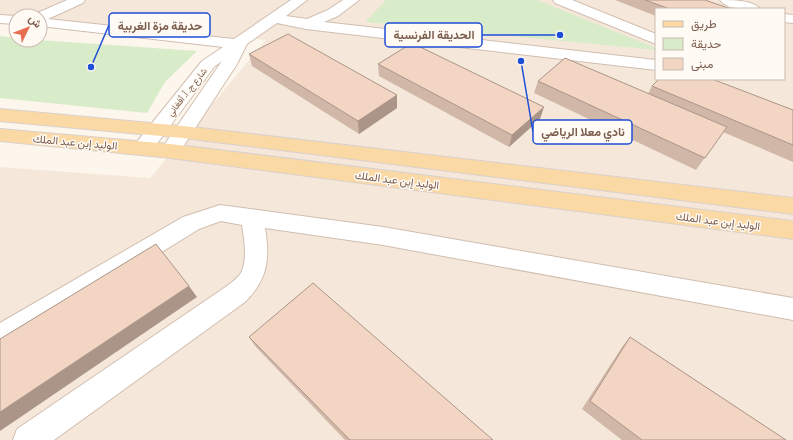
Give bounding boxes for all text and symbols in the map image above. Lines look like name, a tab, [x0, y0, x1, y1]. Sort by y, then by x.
north arrow	[8, 8, 48, 48]
legend	[655, 8, 785, 80]
text: ش	[25, 12, 45, 31]
callout: حديقة مزة الغربية	[109, 13, 210, 37]
text: طريق	[691, 16, 717, 33]
text: حديقة مزة الغربية	[118, 18, 202, 35]
callout: الحديقة الفرنسية	[385, 23, 482, 47]
text: الحديقة الفرنسية	[393, 27, 475, 44]
text: حديقة	[691, 36, 721, 53]
text: مبنى	[691, 56, 713, 73]
street label: شارع ج. أ. أفغاني	[164, 65, 210, 119]
callout: نادي معلا الرياضي	[533, 120, 632, 144]
text: نادي معلا الرياضي	[541, 124, 625, 142]
street label: الوليد إبن عبد الملك	[32, 131, 118, 154]
street label: الوليد إبن عبد الملك	[354, 168, 440, 193]
street label: الوليد إبن عبد الملك	[675, 209, 761, 234]

